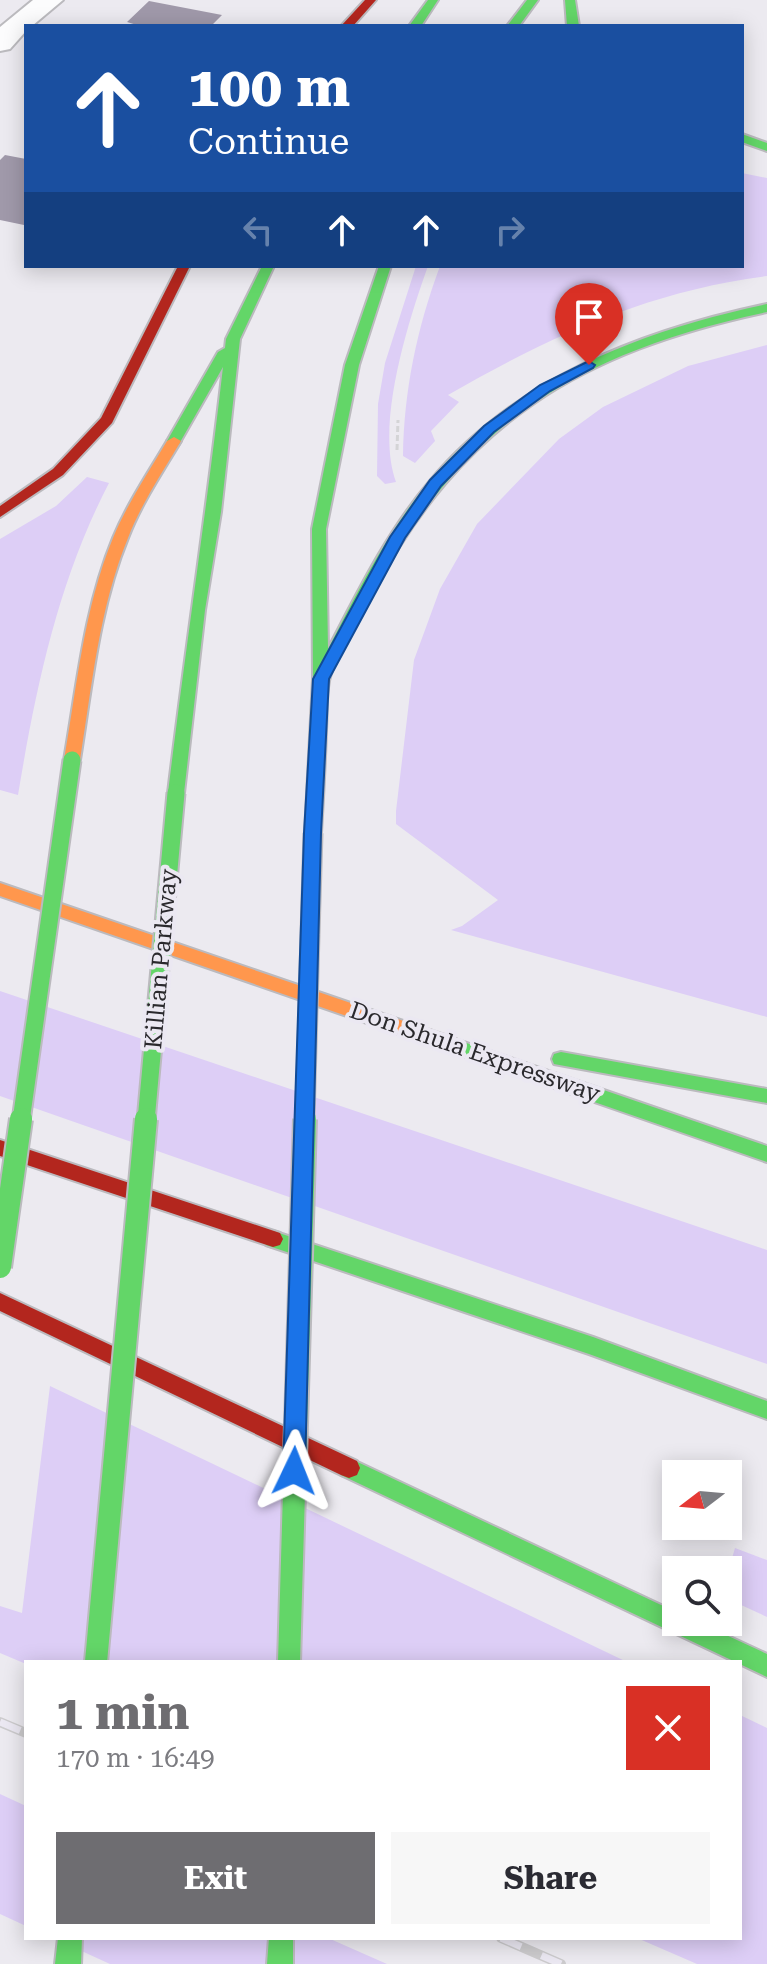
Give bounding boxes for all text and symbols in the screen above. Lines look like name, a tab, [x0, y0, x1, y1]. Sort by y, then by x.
text: 100 m	[188, 54, 350, 120]
icon: ahead	[56, 56, 160, 160]
text: Continue	[188, 121, 349, 163]
icon: left	[236, 208, 280, 252]
icon: ahead	[320, 208, 364, 252]
icon: ahead	[404, 208, 448, 252]
icon: right	[488, 208, 532, 252]
pin	[555, 283, 623, 365]
icon: arrive	[567, 295, 611, 339]
street label: Killian Parkway	[139, 867, 183, 1050]
street label: Don Shula Expressway	[346, 996, 605, 1108]
position arrow	[252, 1429, 336, 1513]
north arrow	[662, 1460, 742, 1540]
map controls	[662, 1460, 742, 1636]
button: search	[662, 1556, 742, 1636]
text: 1 min	[56, 1685, 189, 1741]
button: close	[626, 1686, 710, 1770]
text: 170 m · 16:49	[56, 1743, 215, 1773]
button: Exit	[56, 1832, 375, 1924]
button: Share	[391, 1832, 710, 1924]

